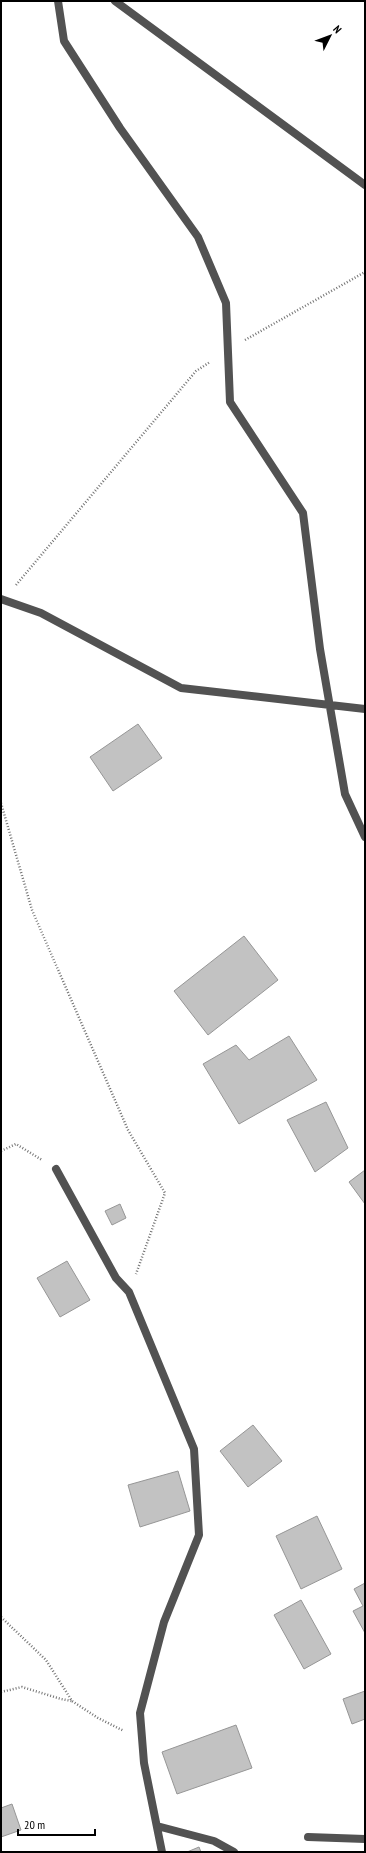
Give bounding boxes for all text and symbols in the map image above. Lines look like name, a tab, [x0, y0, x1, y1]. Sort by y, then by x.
north arrow	[310, 16, 350, 56]
text: N	[330, 22, 345, 36]
scale bar	[18, 1811, 95, 1837]
text: 20 m	[24, 1817, 45, 1832]

